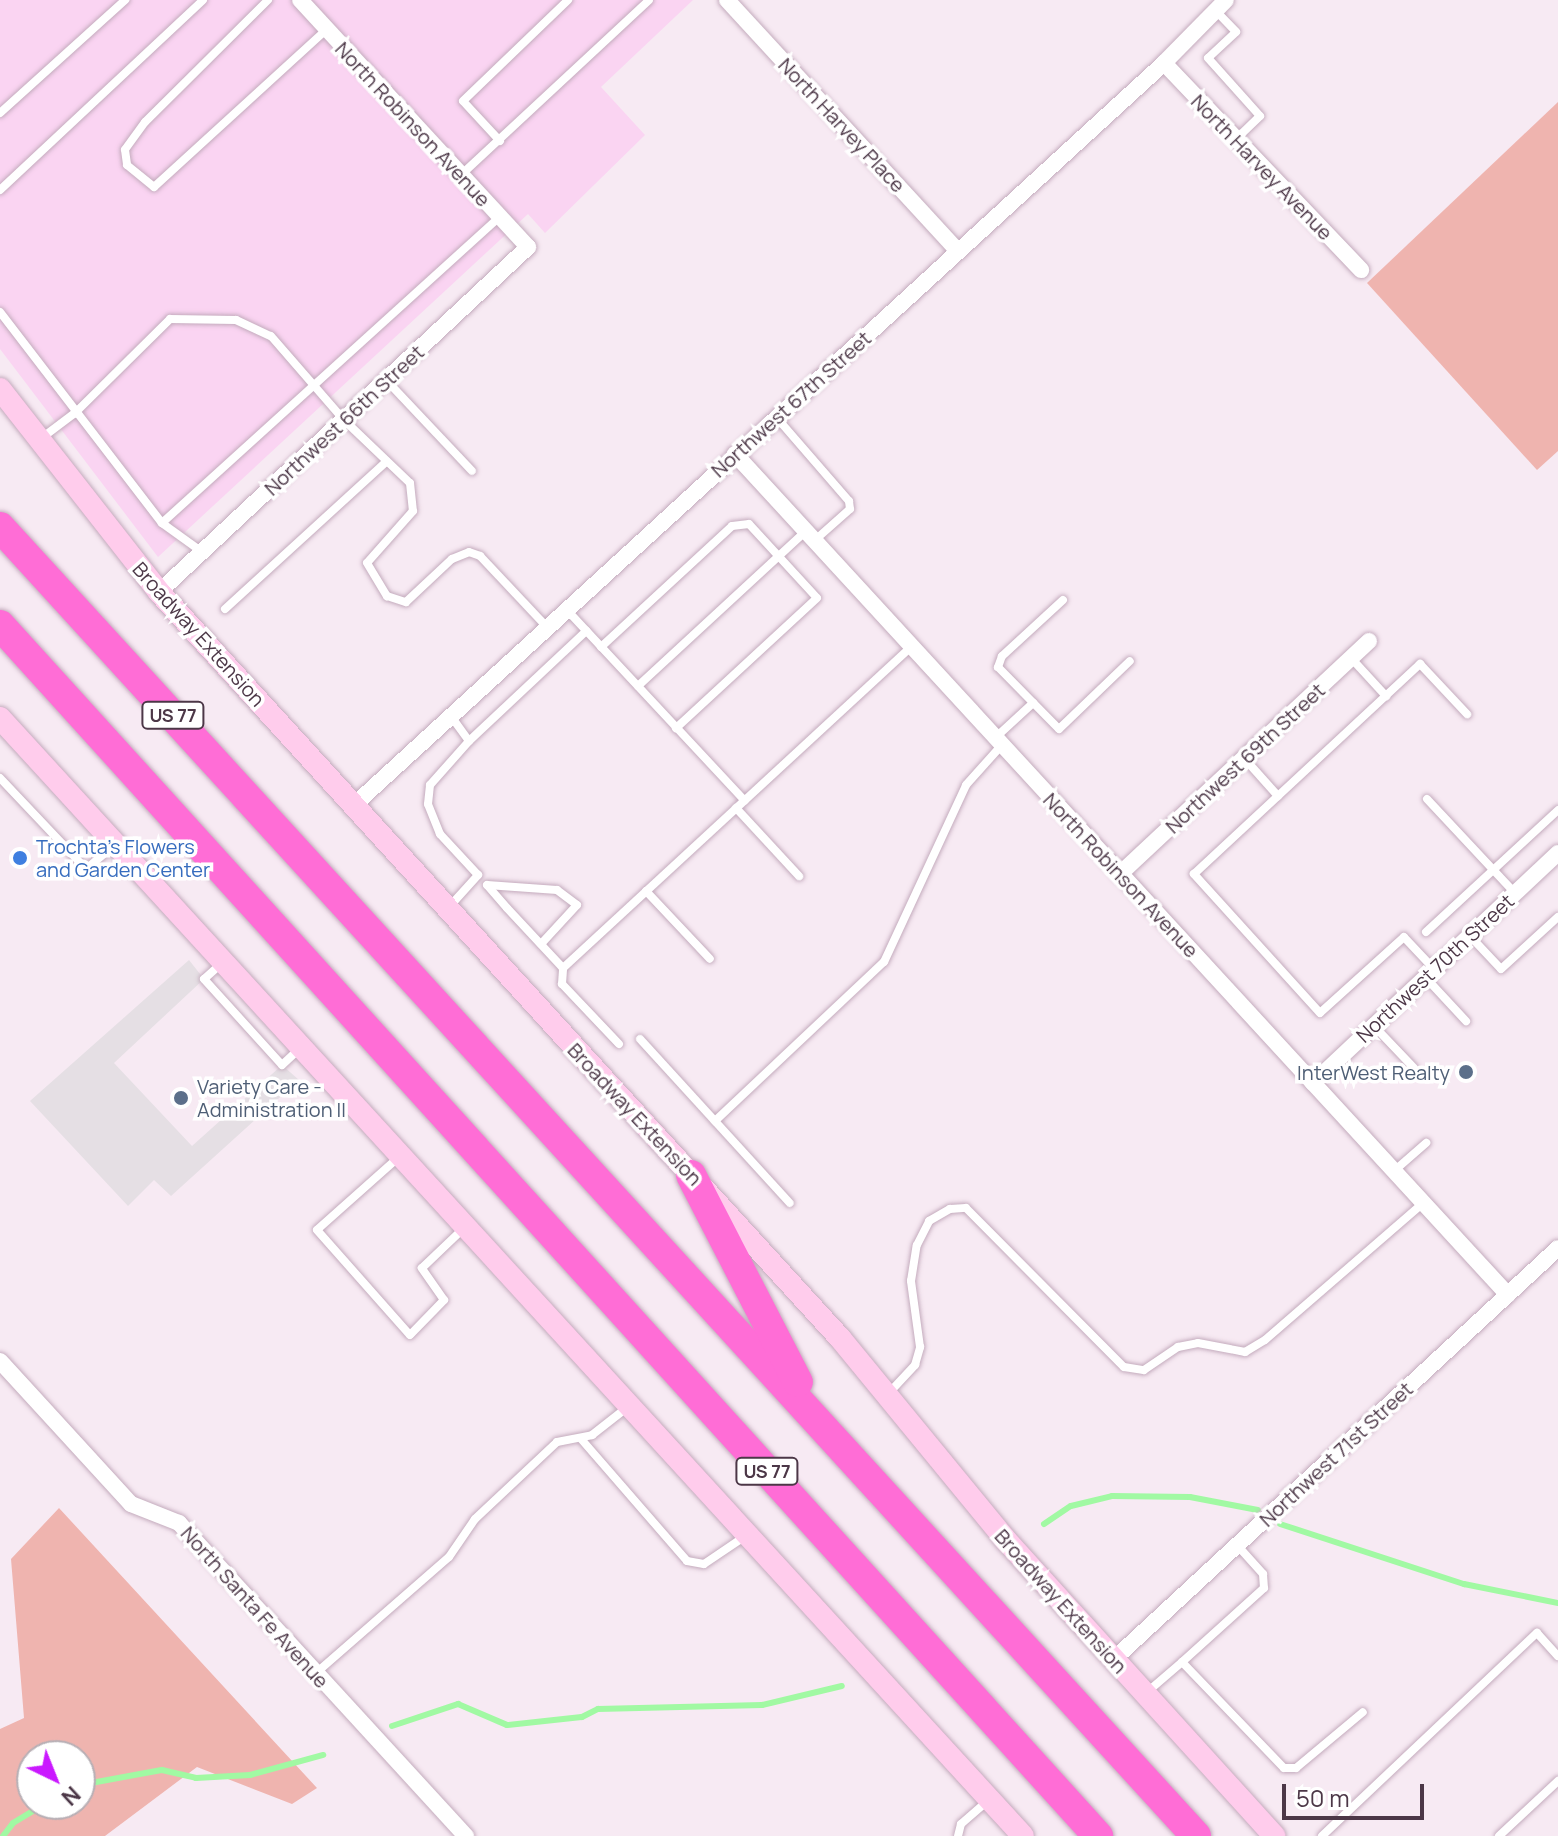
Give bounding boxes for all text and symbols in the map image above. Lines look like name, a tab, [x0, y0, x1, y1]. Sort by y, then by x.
street label: North Robinson Avenue	[331, 37, 495, 211]
street label: North Harvey Place	[774, 53, 910, 197]
street label: North Harvey Avenue	[1186, 89, 1338, 245]
street label: Northwest 67th Street	[706, 326, 876, 482]
street label: Northwest 66th Street	[259, 340, 429, 500]
street label: Broadway Extension	[128, 557, 270, 711]
street label: Northwest 69th Street	[1160, 678, 1330, 838]
road number: US 77	[141, 701, 205, 729]
street label: North Robinson Avenue	[1039, 788, 1203, 962]
place label: Trochta's Flowers and Garden Center	[36, 834, 210, 881]
marker: Trochta's Flowers and Garden Center	[11, 849, 29, 867]
street label: Northwest 70th Street	[1351, 889, 1519, 1047]
street label: Broadway Extension	[563, 1038, 707, 1190]
place label: InterWest Realty	[1297, 1060, 1450, 1084]
marker: InterWest Realty	[1457, 1063, 1475, 1081]
place label: Variety Care - Administration II	[197, 1074, 346, 1121]
marker: Variety Care - Administration II	[172, 1089, 190, 1107]
street label: Northwest 71st Street	[1254, 1377, 1418, 1531]
road number: US 77	[735, 1457, 799, 1485]
street label: North Santa Fe Avenue	[176, 1521, 334, 1693]
street label: Broadway Extension	[990, 1524, 1132, 1678]
north arrow	[16, 1740, 96, 1820]
scale bar	[1286, 1768, 1428, 1818]
text: N	[55, 1780, 87, 1812]
text: 50 m	[1296, 1781, 1350, 1814]

